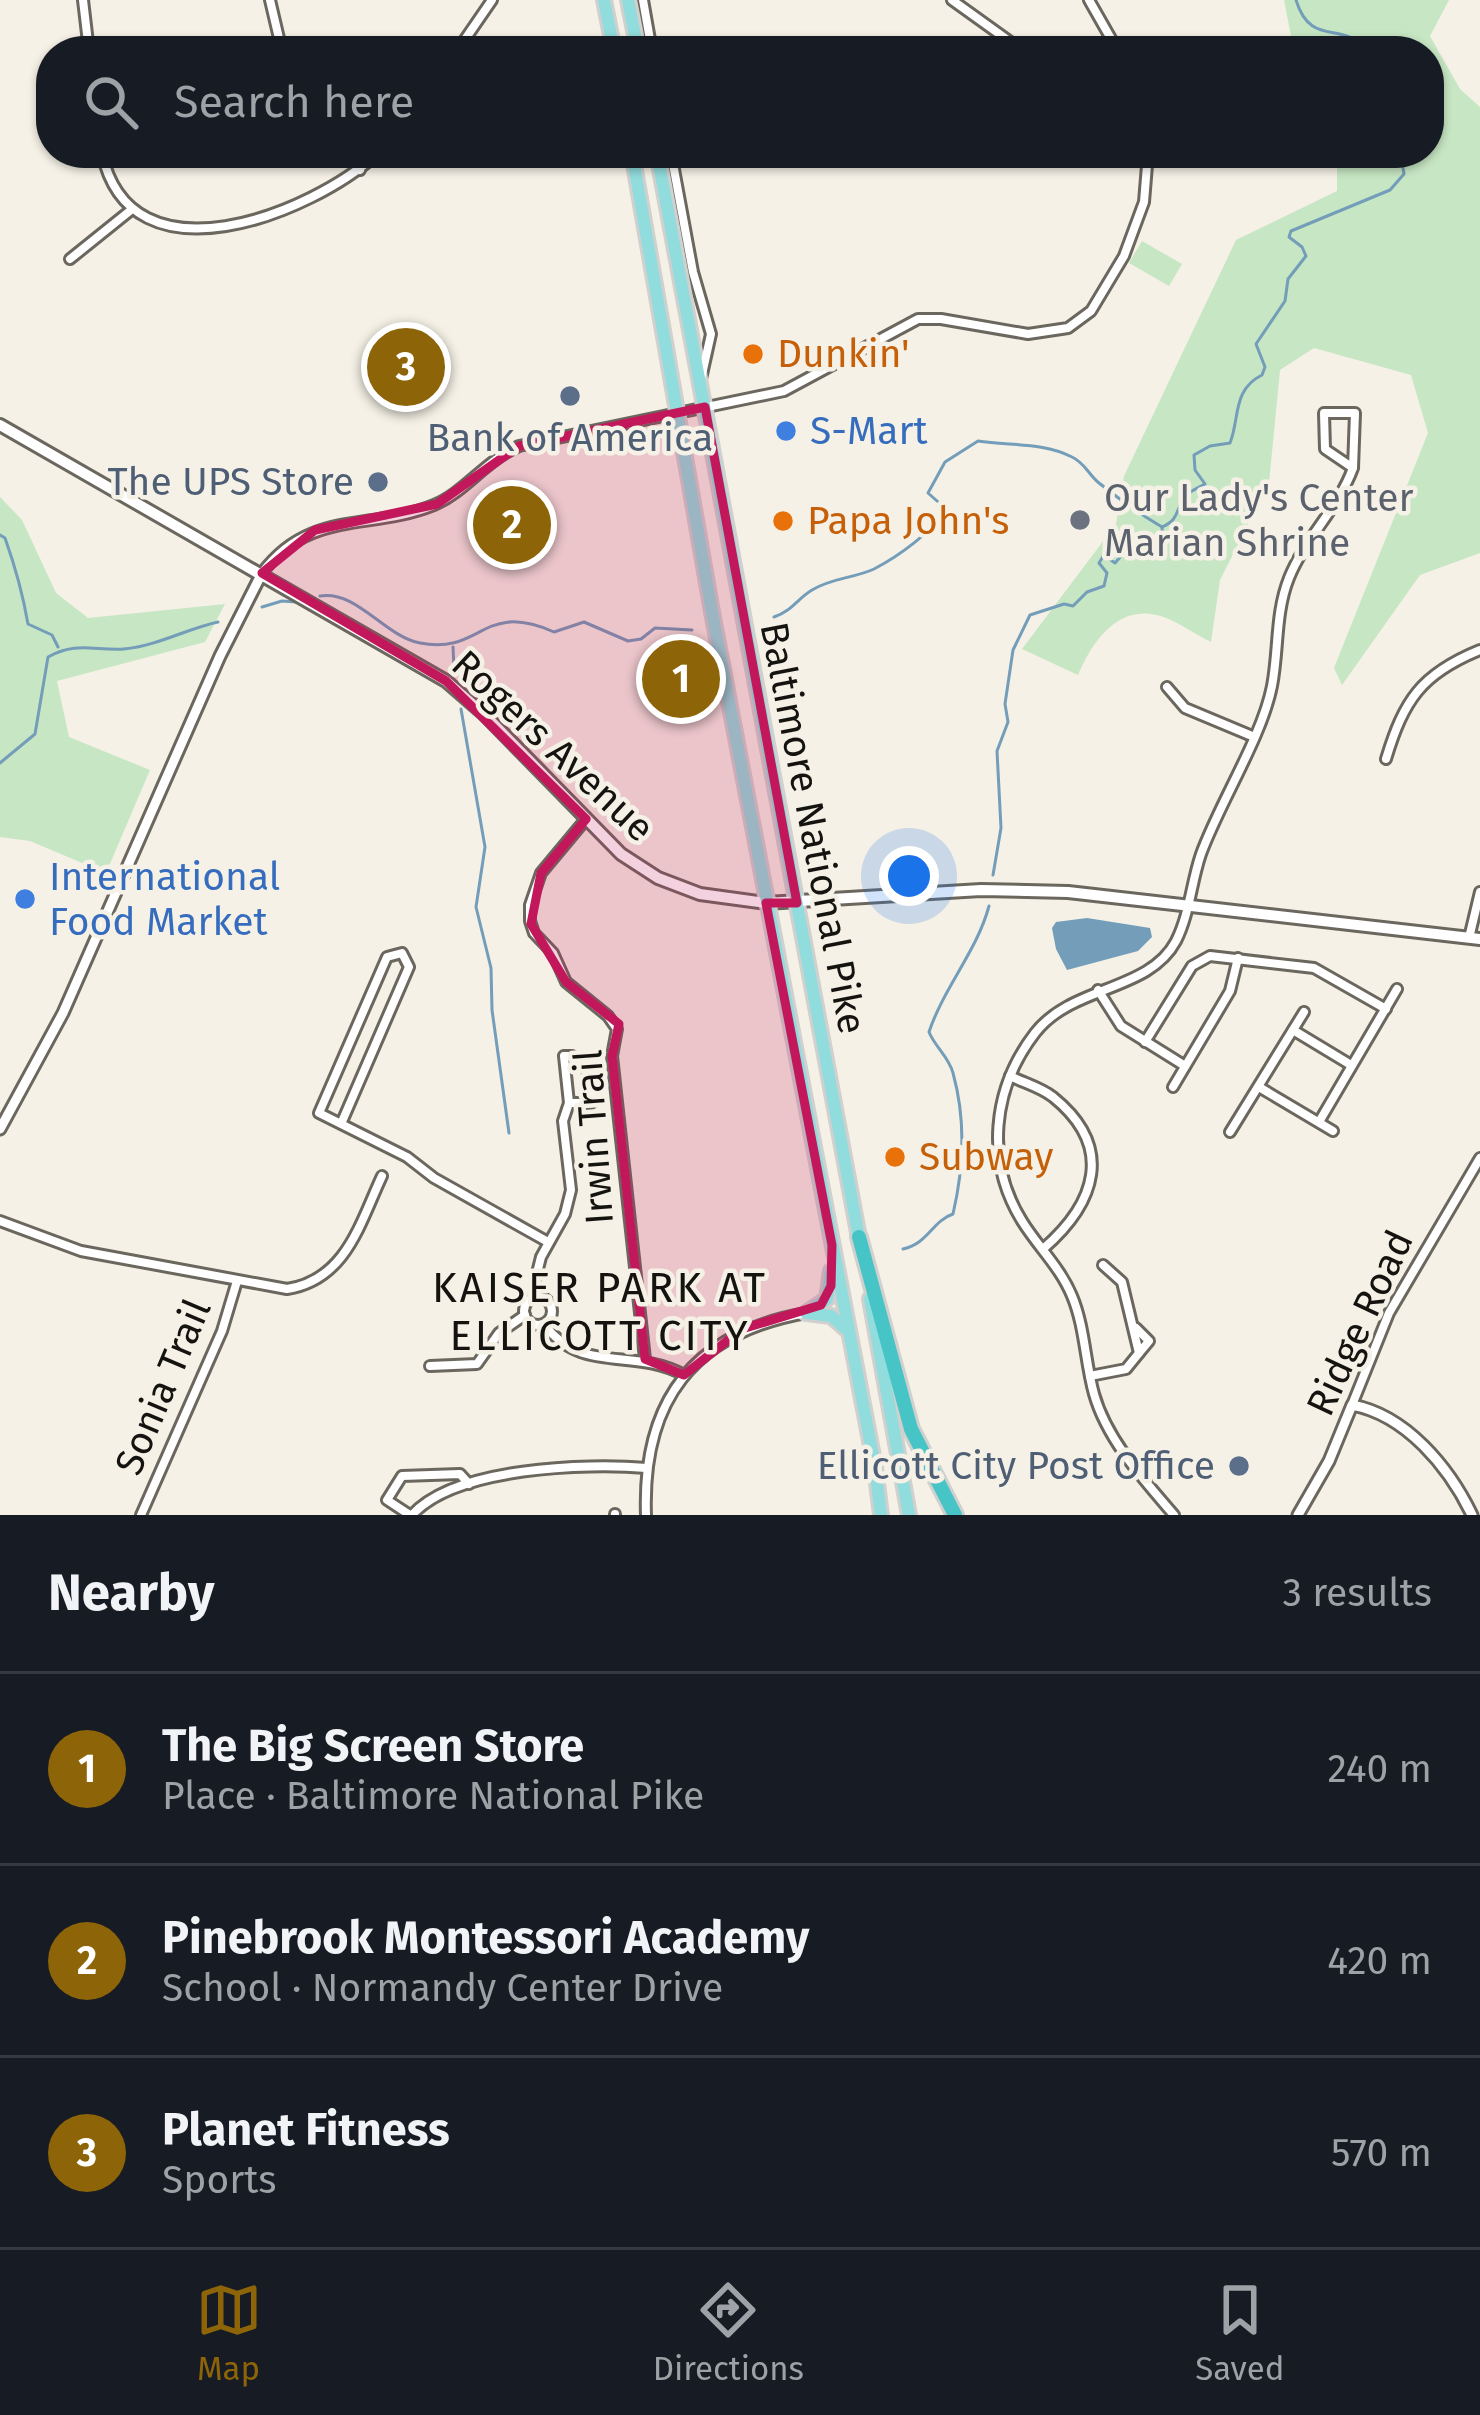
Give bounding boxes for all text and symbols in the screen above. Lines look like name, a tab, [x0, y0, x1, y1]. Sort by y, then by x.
search box	[36, 36, 1444, 168]
icon: search	[78, 69, 144, 135]
text: Search here	[174, 75, 414, 129]
pin: 3	[367, 322, 445, 412]
place label: Dunkin'	[777, 331, 910, 377]
marker: Dunkin'	[740, 341, 766, 367]
marker: Bank of America	[557, 383, 583, 409]
place label: S-Mart	[810, 408, 929, 454]
place label: Bank of America	[427, 415, 713, 461]
marker: S-Mart	[773, 418, 799, 444]
place label: The UPS Store	[107, 459, 354, 505]
marker: The UPS Store	[365, 469, 391, 495]
place label: Our Lady's Center Marian Shrine	[1104, 475, 1414, 566]
pin: 2	[473, 480, 551, 570]
place label: Papa John's	[807, 498, 1009, 544]
marker: Our Lady's Center Marian Shrine	[1067, 507, 1093, 533]
marker: Papa John's	[770, 508, 796, 534]
street label: Baltimore National Pike	[751, 618, 875, 1038]
pin: 1	[642, 634, 720, 724]
street label: Rogers Avenue	[443, 641, 663, 851]
your location	[879, 846, 939, 906]
place label: International Food Market	[49, 854, 280, 945]
marker: International Food Market	[12, 886, 38, 912]
street label: Irwin Trail	[565, 1048, 623, 1226]
place label: Subway	[919, 1134, 1053, 1180]
marker: Subway	[882, 1144, 908, 1170]
street label: Ridge Road	[1297, 1223, 1423, 1423]
district label: KAISER PARK AT ELLICOTT CITY	[432, 1263, 768, 1361]
street label: Sonia Trail	[106, 1293, 220, 1481]
place label: Ellicott City Post Office	[817, 1443, 1215, 1489]
marker: Ellicott City Post Office	[1226, 1453, 1252, 1479]
text: Nearby	[48, 1562, 214, 1624]
text: 3 results	[1282, 1570, 1432, 1616]
text: The Big Screen Store	[162, 1719, 584, 1773]
text: 1	[78, 1746, 96, 1792]
text: 240 m	[1327, 1746, 1432, 1792]
text: Place · Baltimore National Pike	[162, 1773, 704, 1819]
text: Pinebrook Montessori Academy	[162, 1911, 809, 1965]
text: 2	[77, 1938, 97, 1984]
text: 420 m	[1327, 1938, 1432, 1984]
text: School · Normandy Center Drive	[162, 1965, 723, 2011]
text: Planet Fitness	[162, 2103, 450, 2157]
text: 3	[77, 2130, 97, 2176]
text: 570 m	[1331, 2130, 1432, 2176]
text: Sports	[162, 2157, 277, 2203]
tab: Map	[196, 2277, 262, 2389]
tab: Directions	[653, 2277, 804, 2389]
tab: Saved	[1195, 2277, 1284, 2389]

